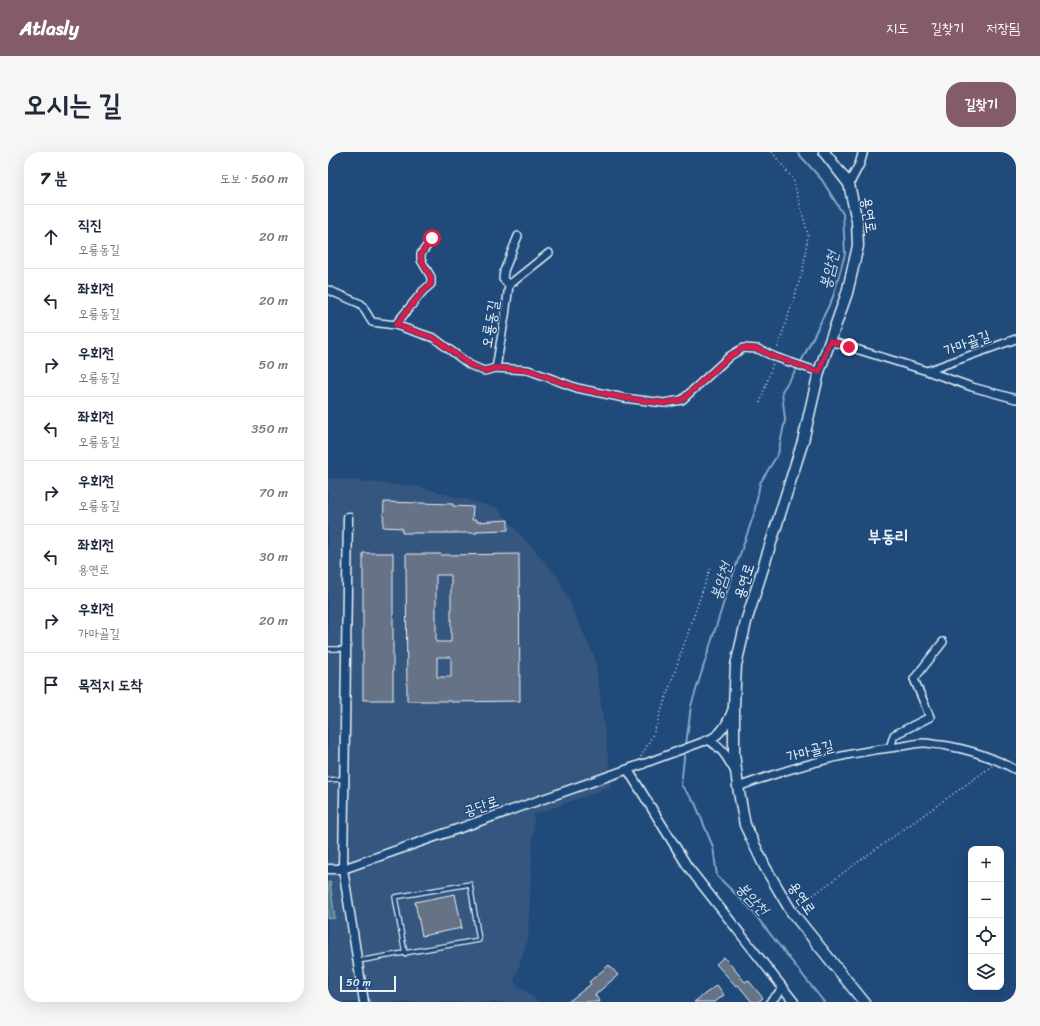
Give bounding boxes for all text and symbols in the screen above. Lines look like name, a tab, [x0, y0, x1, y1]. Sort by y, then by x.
text: Atlasly	[20, 12, 79, 45]
text: 지도	[886, 16, 908, 41]
text: 길찾기	[930, 16, 964, 41]
text: 저장됨	[986, 16, 1020, 41]
text: 오시는 길	[24, 80, 121, 129]
button: 길찾기	[946, 82, 1016, 127]
text: 7 분	[40, 163, 68, 193]
text: 도보 · 560 m	[220, 167, 288, 190]
street label: 용연로	[854, 195, 884, 235]
text: 직진	[78, 212, 102, 238]
text: 20 m	[259, 225, 288, 248]
icon: ahead	[40, 226, 62, 248]
route start	[423, 229, 441, 247]
text: 오룡동길	[78, 238, 120, 261]
water label: 봉암천	[810, 246, 847, 292]
text: 좌회전	[78, 276, 114, 302]
text: 20 m	[259, 289, 288, 312]
icon: left	[40, 290, 62, 312]
street label: 오룡동길	[473, 298, 507, 350]
text: 오룡동길	[78, 302, 120, 325]
street label: 가마골길	[940, 323, 994, 363]
route end	[840, 338, 858, 356]
text: 우회전	[78, 340, 114, 366]
text: 50 m	[258, 353, 288, 376]
icon: right	[40, 354, 62, 376]
text: 오룡동길	[78, 366, 120, 389]
text: 좌회전	[78, 404, 114, 430]
text: 350 m	[251, 417, 288, 440]
icon: left	[40, 418, 62, 440]
text: 오룡동길	[78, 430, 120, 453]
text: 우회전	[78, 468, 114, 494]
text: 70 m	[259, 481, 288, 504]
icon: right	[40, 482, 62, 504]
text: 오룡동길	[78, 494, 120, 517]
district label: 부동리	[867, 521, 909, 551]
text: 좌회전	[78, 532, 114, 558]
text: 30 m	[259, 545, 288, 568]
icon: left	[40, 546, 62, 568]
water label: 봉암천	[701, 556, 741, 604]
text: 용연로	[78, 558, 109, 581]
street label: 용연로	[726, 560, 762, 602]
text: 우회전	[78, 596, 114, 622]
text: 20 m	[259, 609, 288, 632]
icon: right	[40, 610, 62, 632]
text: 가마골길	[78, 622, 120, 645]
text: 목적지 도착	[78, 672, 142, 698]
icon: arrive	[40, 674, 62, 696]
street label: 가마골길	[783, 732, 837, 770]
street label: 공단로	[460, 788, 502, 824]
map controls	[968, 846, 1004, 990]
button: +	[968, 846, 1004, 882]
water label: 봉암천	[729, 874, 778, 924]
street label: 용연로	[781, 876, 823, 920]
button: −	[968, 882, 1004, 918]
button: locate	[968, 918, 1004, 954]
button: layers	[968, 954, 1004, 990]
text: 50 m	[346, 973, 371, 992]
scale bar	[340, 974, 396, 993]

